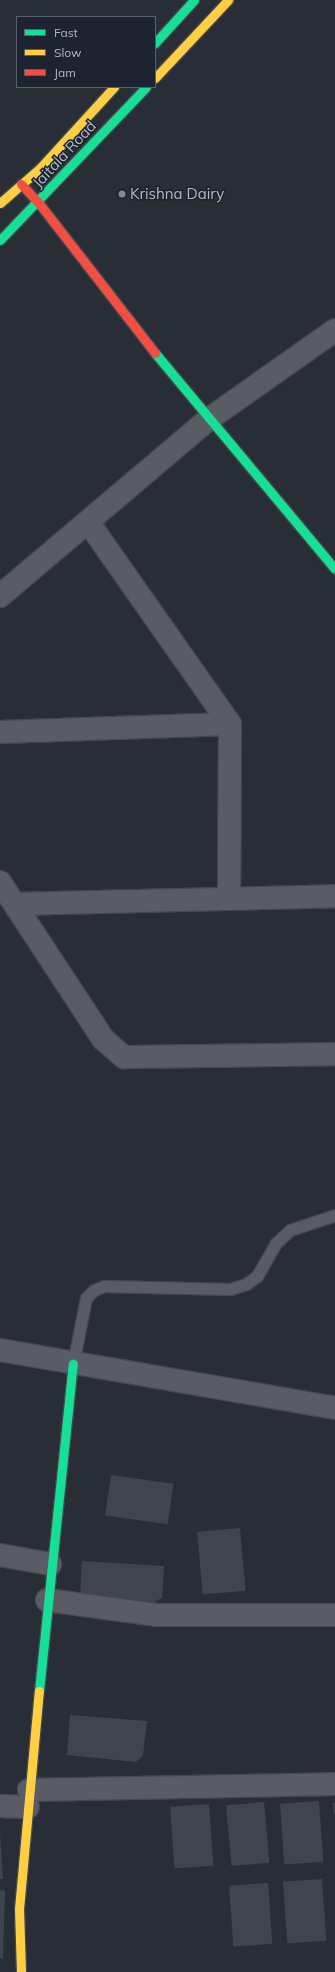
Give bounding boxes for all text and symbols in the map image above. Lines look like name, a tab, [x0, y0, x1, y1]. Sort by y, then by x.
legend	[16, 16, 156, 88]
text: Fast	[54, 25, 78, 40]
text: Slow	[54, 45, 82, 60]
text: Jam	[54, 65, 76, 80]
street label: Jaitala Road	[28, 117, 100, 191]
place label: Krishna Dairy	[130, 185, 224, 203]
marker: Krishna Dairy	[117, 189, 127, 199]

